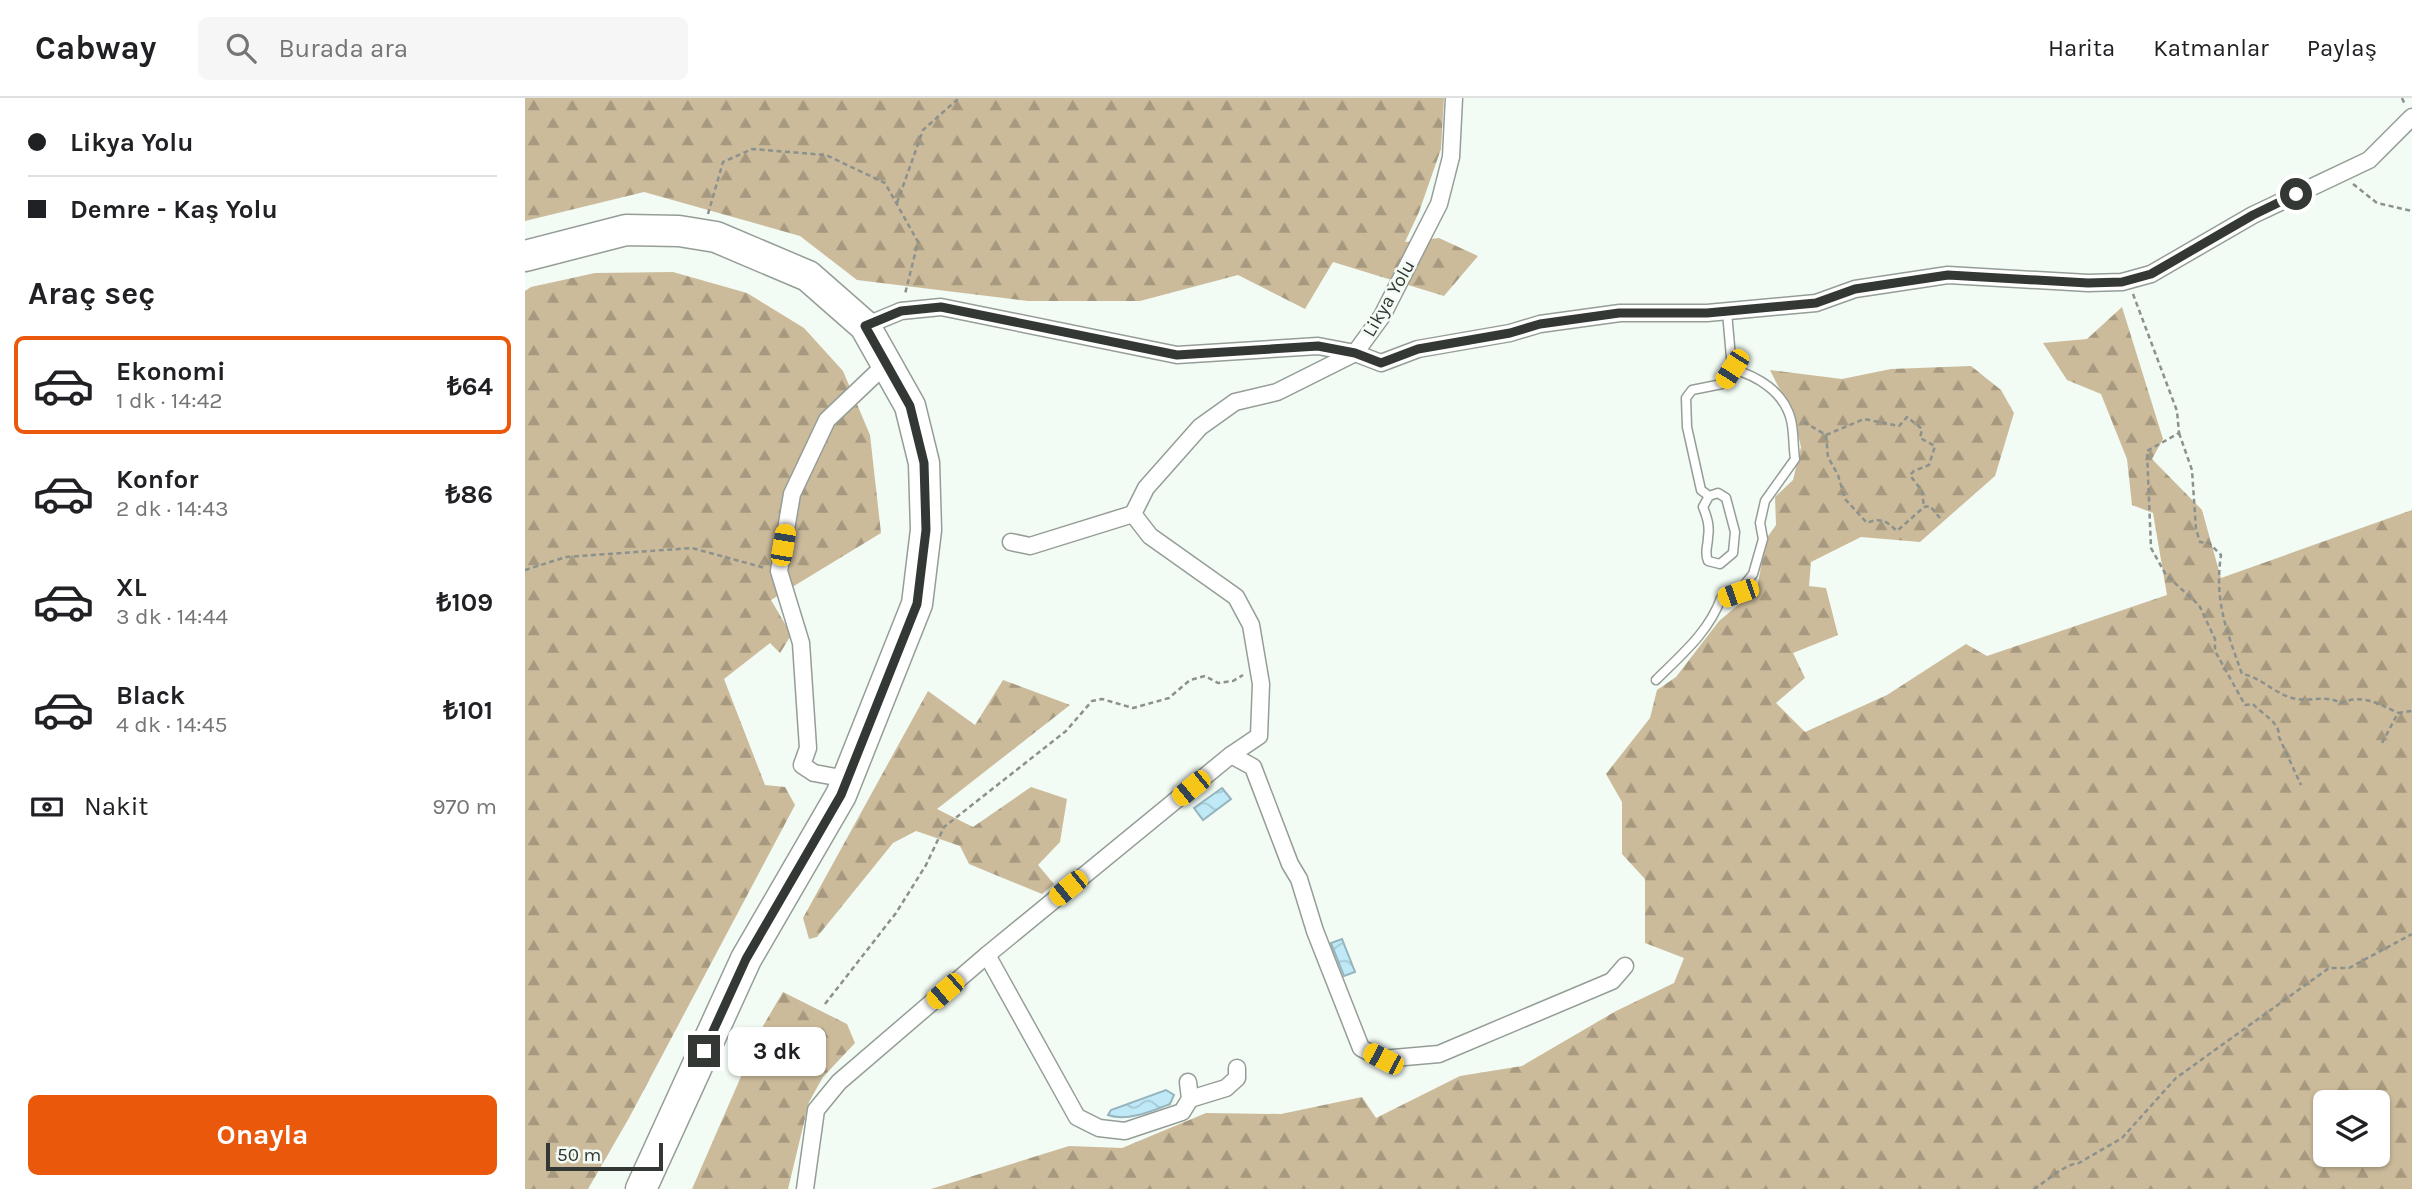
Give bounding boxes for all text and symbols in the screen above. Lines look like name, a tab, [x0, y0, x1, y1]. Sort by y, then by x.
search box	[198, 17, 688, 80]
text: Cabway	[35, 29, 156, 67]
icon: search	[222, 29, 260, 67]
text: Burada ara	[278, 33, 408, 64]
text: Harita	[2048, 34, 2115, 62]
text: Katmanlar	[2153, 34, 2269, 62]
text: Paylaş	[2307, 34, 2377, 62]
text: Likya Yolu	[70, 127, 194, 158]
route start	[2280, 178, 2312, 210]
text: Demre - Kaş Yolu	[70, 194, 278, 225]
street label: Likya Yolu	[1358, 256, 1420, 341]
text: Araç seç	[28, 275, 155, 312]
car	[1712, 346, 1753, 392]
icon: car	[32, 354, 95, 417]
text: Ekonomi	[116, 356, 225, 387]
text: ₺64	[447, 371, 493, 402]
text: 1 dk · 14:42	[116, 387, 223, 414]
icon: car	[32, 462, 95, 525]
text: Konfor	[116, 464, 198, 495]
text: ₺86	[446, 479, 493, 510]
text: 2 dk · 14:43	[116, 495, 229, 522]
car	[770, 522, 797, 568]
icon: car	[32, 570, 95, 633]
text: XL	[116, 572, 147, 603]
car	[1715, 576, 1762, 610]
text: ₺109	[437, 587, 493, 618]
text: 3 dk · 14:44	[116, 603, 228, 630]
icon: car	[32, 678, 95, 741]
text: Black	[116, 680, 185, 711]
text: ₺101	[443, 695, 493, 726]
text: 4 dk · 14:45	[116, 711, 228, 738]
car	[1169, 767, 1214, 809]
icon: cash	[28, 788, 66, 826]
text: Nakit	[84, 791, 148, 822]
text: 970 m	[432, 793, 497, 820]
car	[1046, 867, 1091, 909]
car	[923, 969, 968, 1013]
callout: 3 dk	[729, 1026, 827, 1076]
route end	[688, 1035, 720, 1067]
text: 3 dk	[753, 1038, 801, 1065]
car	[1360, 1040, 1407, 1078]
map controls	[2313, 1090, 2390, 1167]
button: layers	[2313, 1090, 2390, 1167]
button: Onayla	[28, 1095, 497, 1175]
scale bar	[546, 1140, 663, 1172]
text: 50 m	[557, 1144, 601, 1166]

